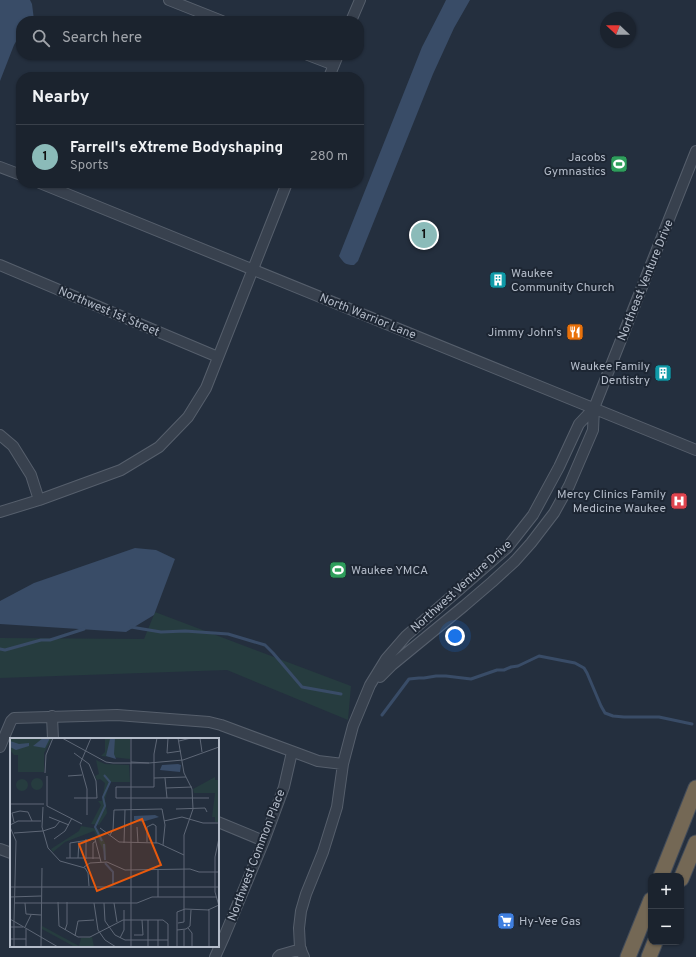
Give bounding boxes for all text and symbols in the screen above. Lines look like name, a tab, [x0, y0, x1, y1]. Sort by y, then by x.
north arrow	[600, 12, 636, 48]
search box	[16, 16, 364, 60]
icon: search	[30, 27, 52, 49]
text: Search here	[62, 29, 142, 48]
text: Nearby	[32, 87, 89, 109]
text: Farrell's eXtreme Bodyshaping	[70, 139, 283, 158]
text: 1	[42, 149, 48, 165]
text: 280 m	[310, 149, 348, 165]
place label: Jacobs Gymnastics	[544, 150, 606, 180]
sports icon: Jacobs Gymnastics	[609, 154, 629, 174]
text: Sports	[70, 158, 109, 174]
street label: Northeast Venture Drive	[614, 217, 678, 343]
pin: 1	[411, 220, 437, 250]
place label: Waukee Community Church	[511, 266, 615, 296]
building icon: Waukee Community Church	[488, 270, 508, 290]
street label: Northwest 1st Street	[55, 283, 162, 341]
street label: North Warrior Lane	[317, 290, 418, 344]
restaurant icon: Jimmy John's	[565, 322, 585, 342]
place label: Jimmy John's	[488, 325, 562, 341]
place label: Waukee Family Dentistry	[570, 359, 650, 389]
building icon: Waukee Family Dentistry	[653, 363, 673, 383]
place label: Mercy Clinics Family Medicine Waukee	[557, 487, 666, 517]
hospital icon: Mercy Clinics Family Medicine Waukee	[669, 491, 689, 511]
street label: Northwest Venture Drive	[408, 537, 516, 637]
sports icon: Waukee YMCA	[328, 560, 348, 580]
place label: Waukee YMCA	[351, 563, 428, 579]
your location	[445, 626, 465, 646]
inset map	[10, 738, 219, 947]
street label: Northwest Common Place	[224, 787, 289, 923]
map controls	[648, 873, 684, 945]
button: +	[648, 873, 684, 909]
button: −	[648, 909, 684, 945]
supermarket icon: Hy-Vee Gas	[496, 911, 516, 931]
place label: Hy-Vee Gas	[519, 914, 581, 930]

